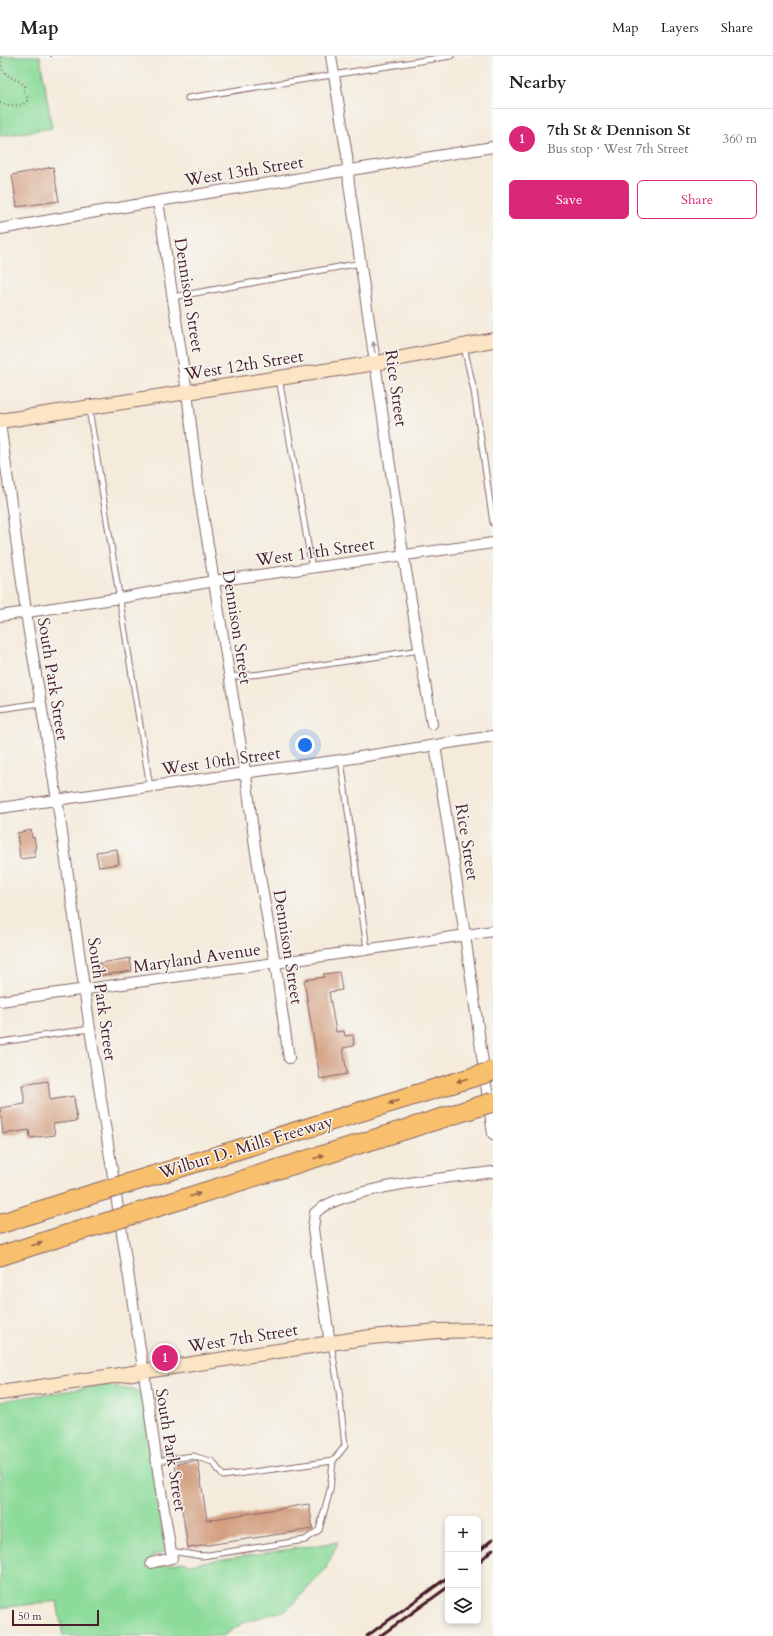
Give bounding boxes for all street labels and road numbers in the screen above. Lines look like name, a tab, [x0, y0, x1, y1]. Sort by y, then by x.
street label: West 13th Street	[182, 150, 306, 192]
street label: Dennison Street	[169, 236, 210, 355]
street label: West 12th Street	[182, 344, 306, 386]
street label: Rice Street	[379, 348, 413, 429]
street label: West 11th Street	[253, 532, 376, 572]
street label: Dennison Street	[217, 568, 258, 687]
street label: South Park Street	[32, 616, 74, 743]
street label: West 10th Street	[159, 741, 282, 781]
street label: Rice Street	[450, 802, 485, 883]
street label: Dennison Street	[268, 888, 309, 1007]
street label: South Park Street	[82, 936, 122, 1063]
street label: Maryland Avenue	[132, 938, 262, 978]
street label: Wilbur D. Mills Freeway	[155, 1110, 336, 1185]
street label: West 7th Street	[185, 1318, 300, 1358]
street label: South Park Street	[150, 1387, 192, 1514]

